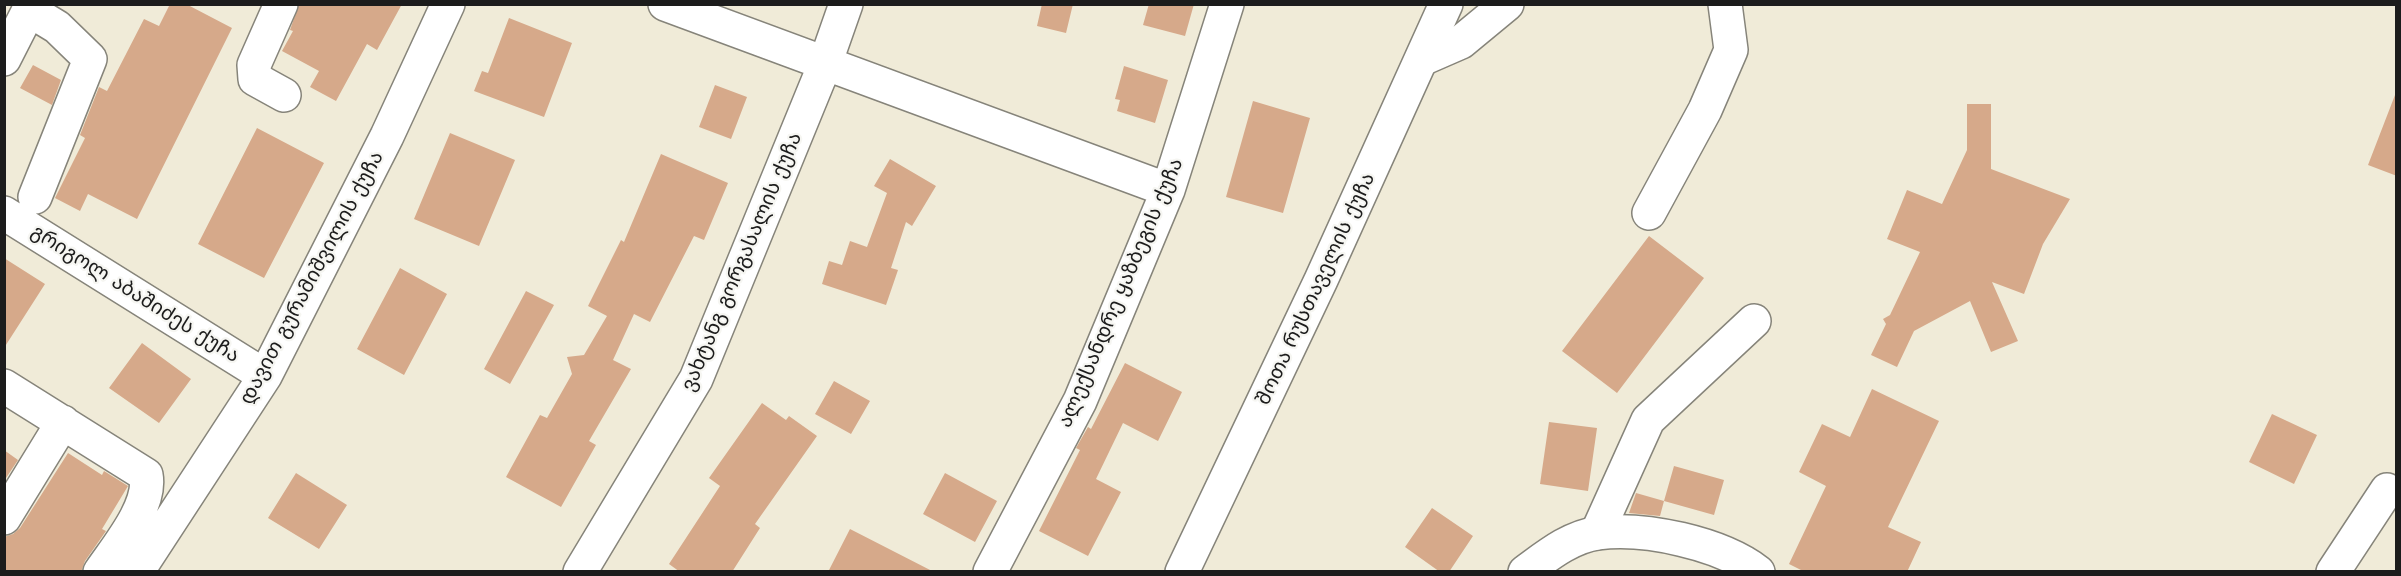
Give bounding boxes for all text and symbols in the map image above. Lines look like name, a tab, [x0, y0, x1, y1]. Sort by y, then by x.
street label: ვახტანგ გორგასალის ქუჩა	[677, 129, 807, 395]
street label: დავით გურამიშვილის ქუჩა	[235, 147, 389, 409]
street label: ალექსანდრე ყაზბეგის ქუჩა	[1053, 155, 1189, 431]
street label: შოთა რუსთაველის ქუჩა	[1252, 169, 1380, 409]
street label: გრიგოლ აბაშიძეს ქუჩა	[26, 220, 244, 368]

